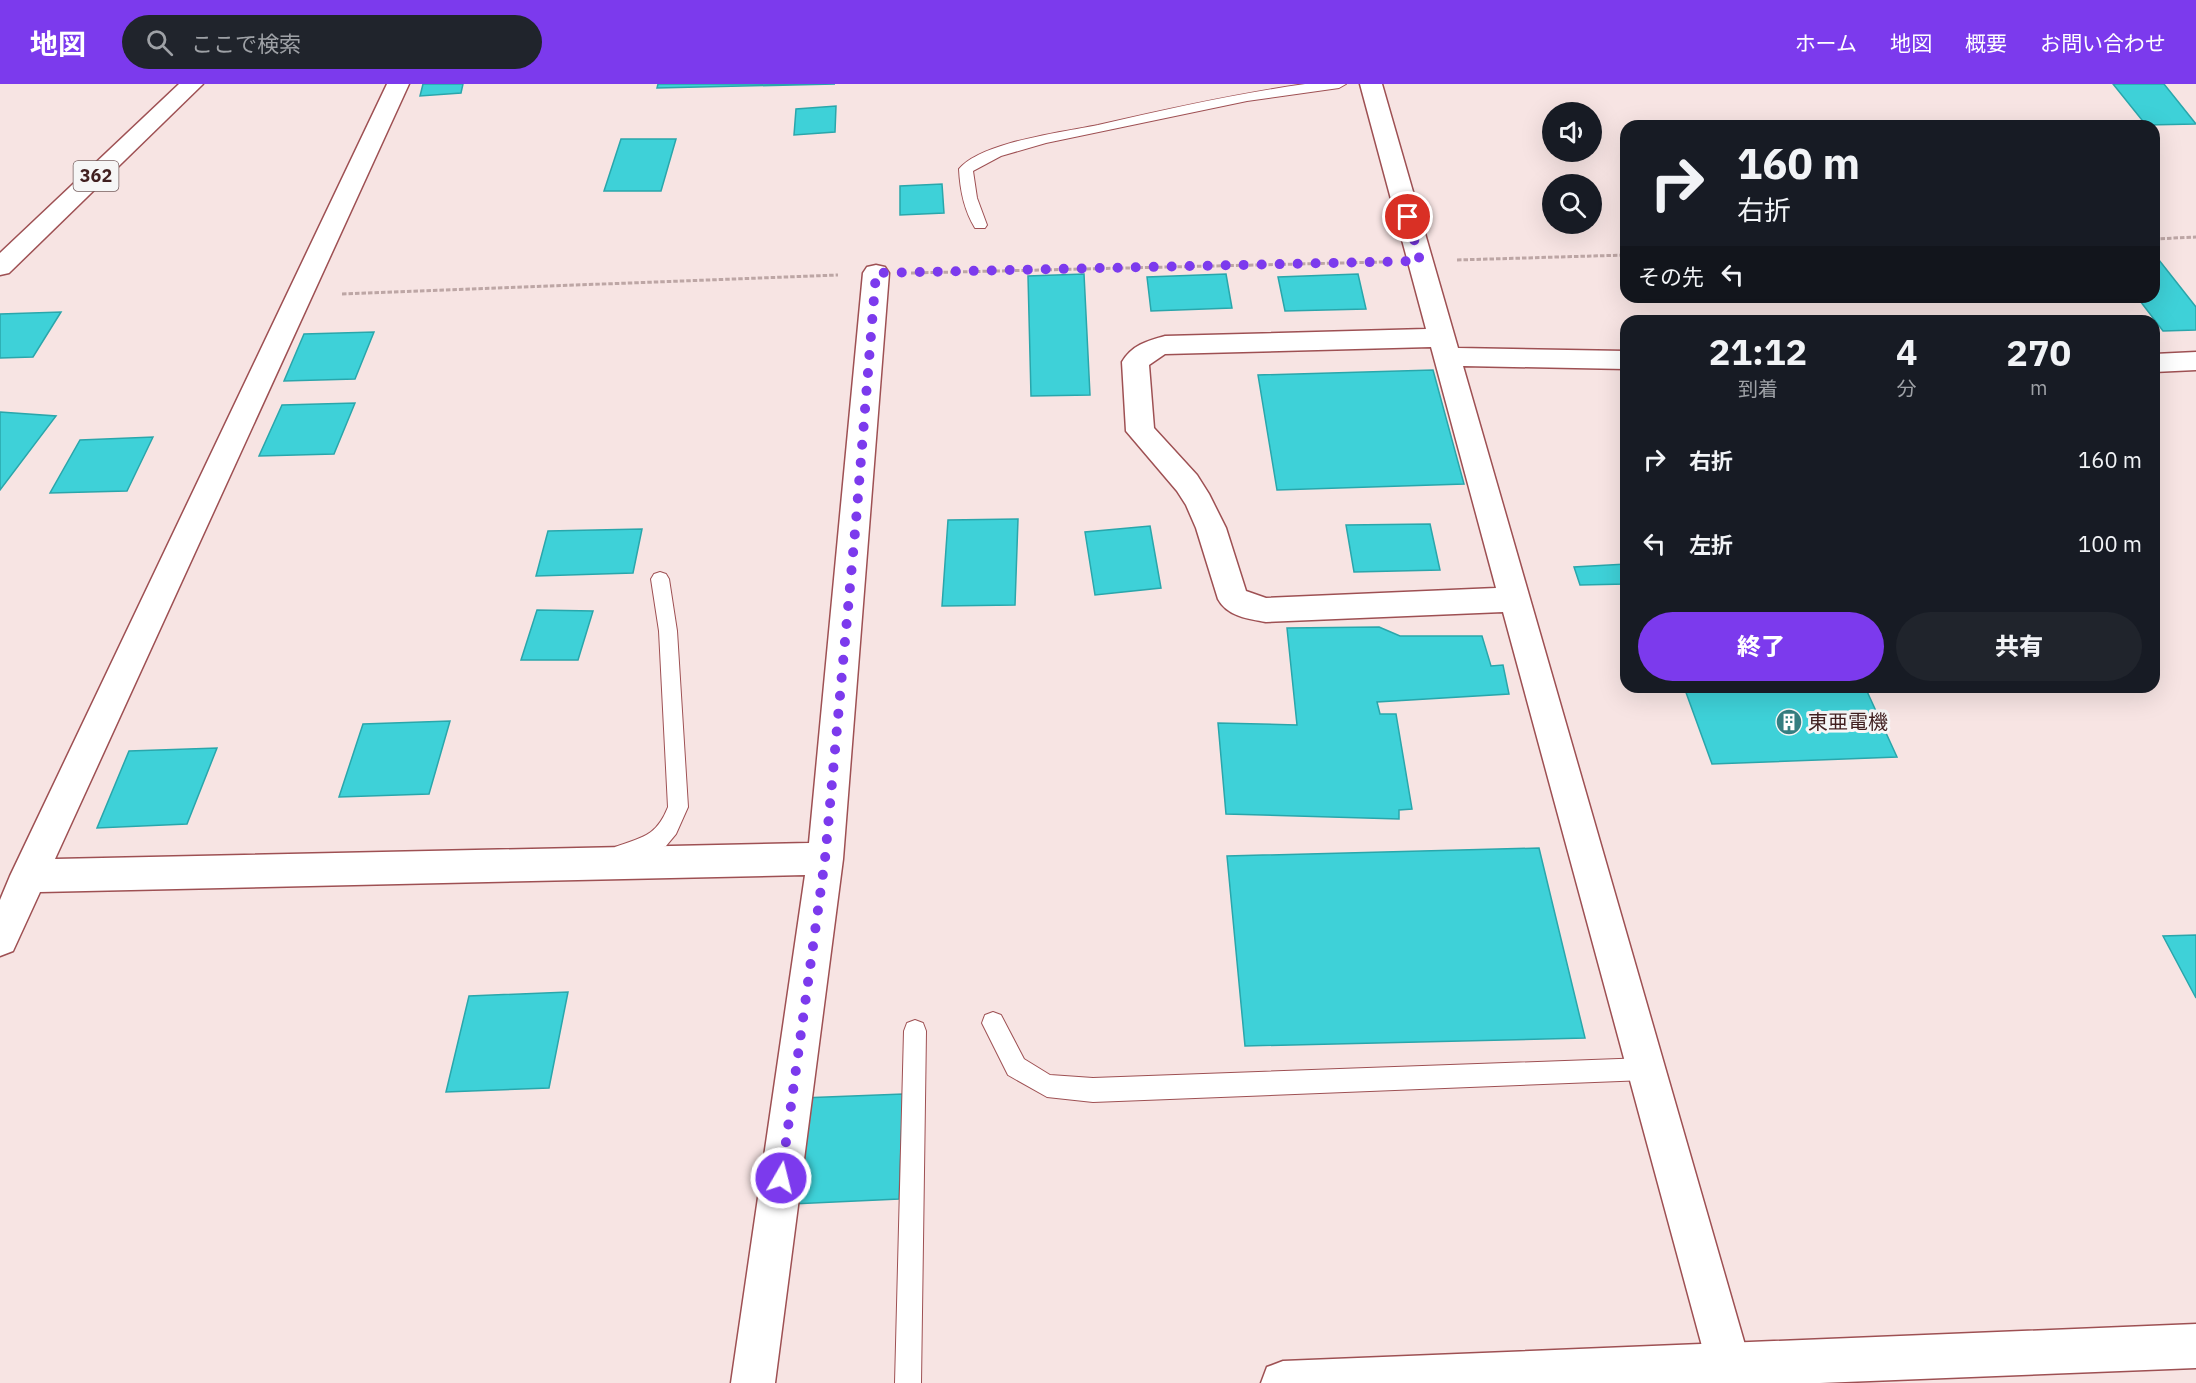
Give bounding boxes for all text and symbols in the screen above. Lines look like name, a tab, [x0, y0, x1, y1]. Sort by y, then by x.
search box	[122, 15, 542, 69]
text: 地図	[30, 25, 86, 62]
icon: search	[143, 26, 176, 59]
text: ここで検索	[191, 29, 301, 58]
text: ホーム	[1795, 29, 1857, 57]
text: 地図	[1890, 29, 1932, 57]
text: 概要	[1965, 29, 2007, 57]
text: お問い合わせ	[2040, 29, 2166, 57]
map controls	[1542, 102, 1602, 234]
button: sound	[1542, 102, 1602, 162]
text: 160 m	[1737, 136, 1860, 191]
icon: right	[1638, 144, 1716, 222]
road number: 362	[74, 161, 118, 191]
button: search	[1542, 174, 1602, 234]
pin	[1382, 191, 1433, 242]
text: 右折	[1737, 192, 1791, 227]
icon: arrive	[1391, 200, 1424, 233]
icon: left	[1716, 258, 1749, 291]
text: その先	[1638, 262, 1704, 291]
text: 21:12	[1709, 328, 1807, 375]
text: 4	[1896, 328, 1918, 375]
text: 270	[2006, 329, 2071, 376]
text: m	[2030, 374, 2047, 401]
text: 到着	[1738, 375, 1778, 402]
text: 分	[1897, 375, 1917, 402]
icon: right	[1638, 443, 1671, 476]
text: 160 m	[2078, 445, 2142, 474]
text: 右折	[1689, 446, 1733, 475]
icon: left	[1638, 527, 1671, 560]
text: 100 m	[2078, 529, 2142, 558]
text: 左折	[1689, 530, 1733, 559]
button: 終了	[1638, 612, 1884, 681]
button: 共有	[1896, 612, 2142, 681]
building icon: 東亜電機	[1774, 707, 1804, 737]
place label: 東亜電機	[1808, 708, 1888, 735]
position arrow	[749, 1146, 813, 1210]

